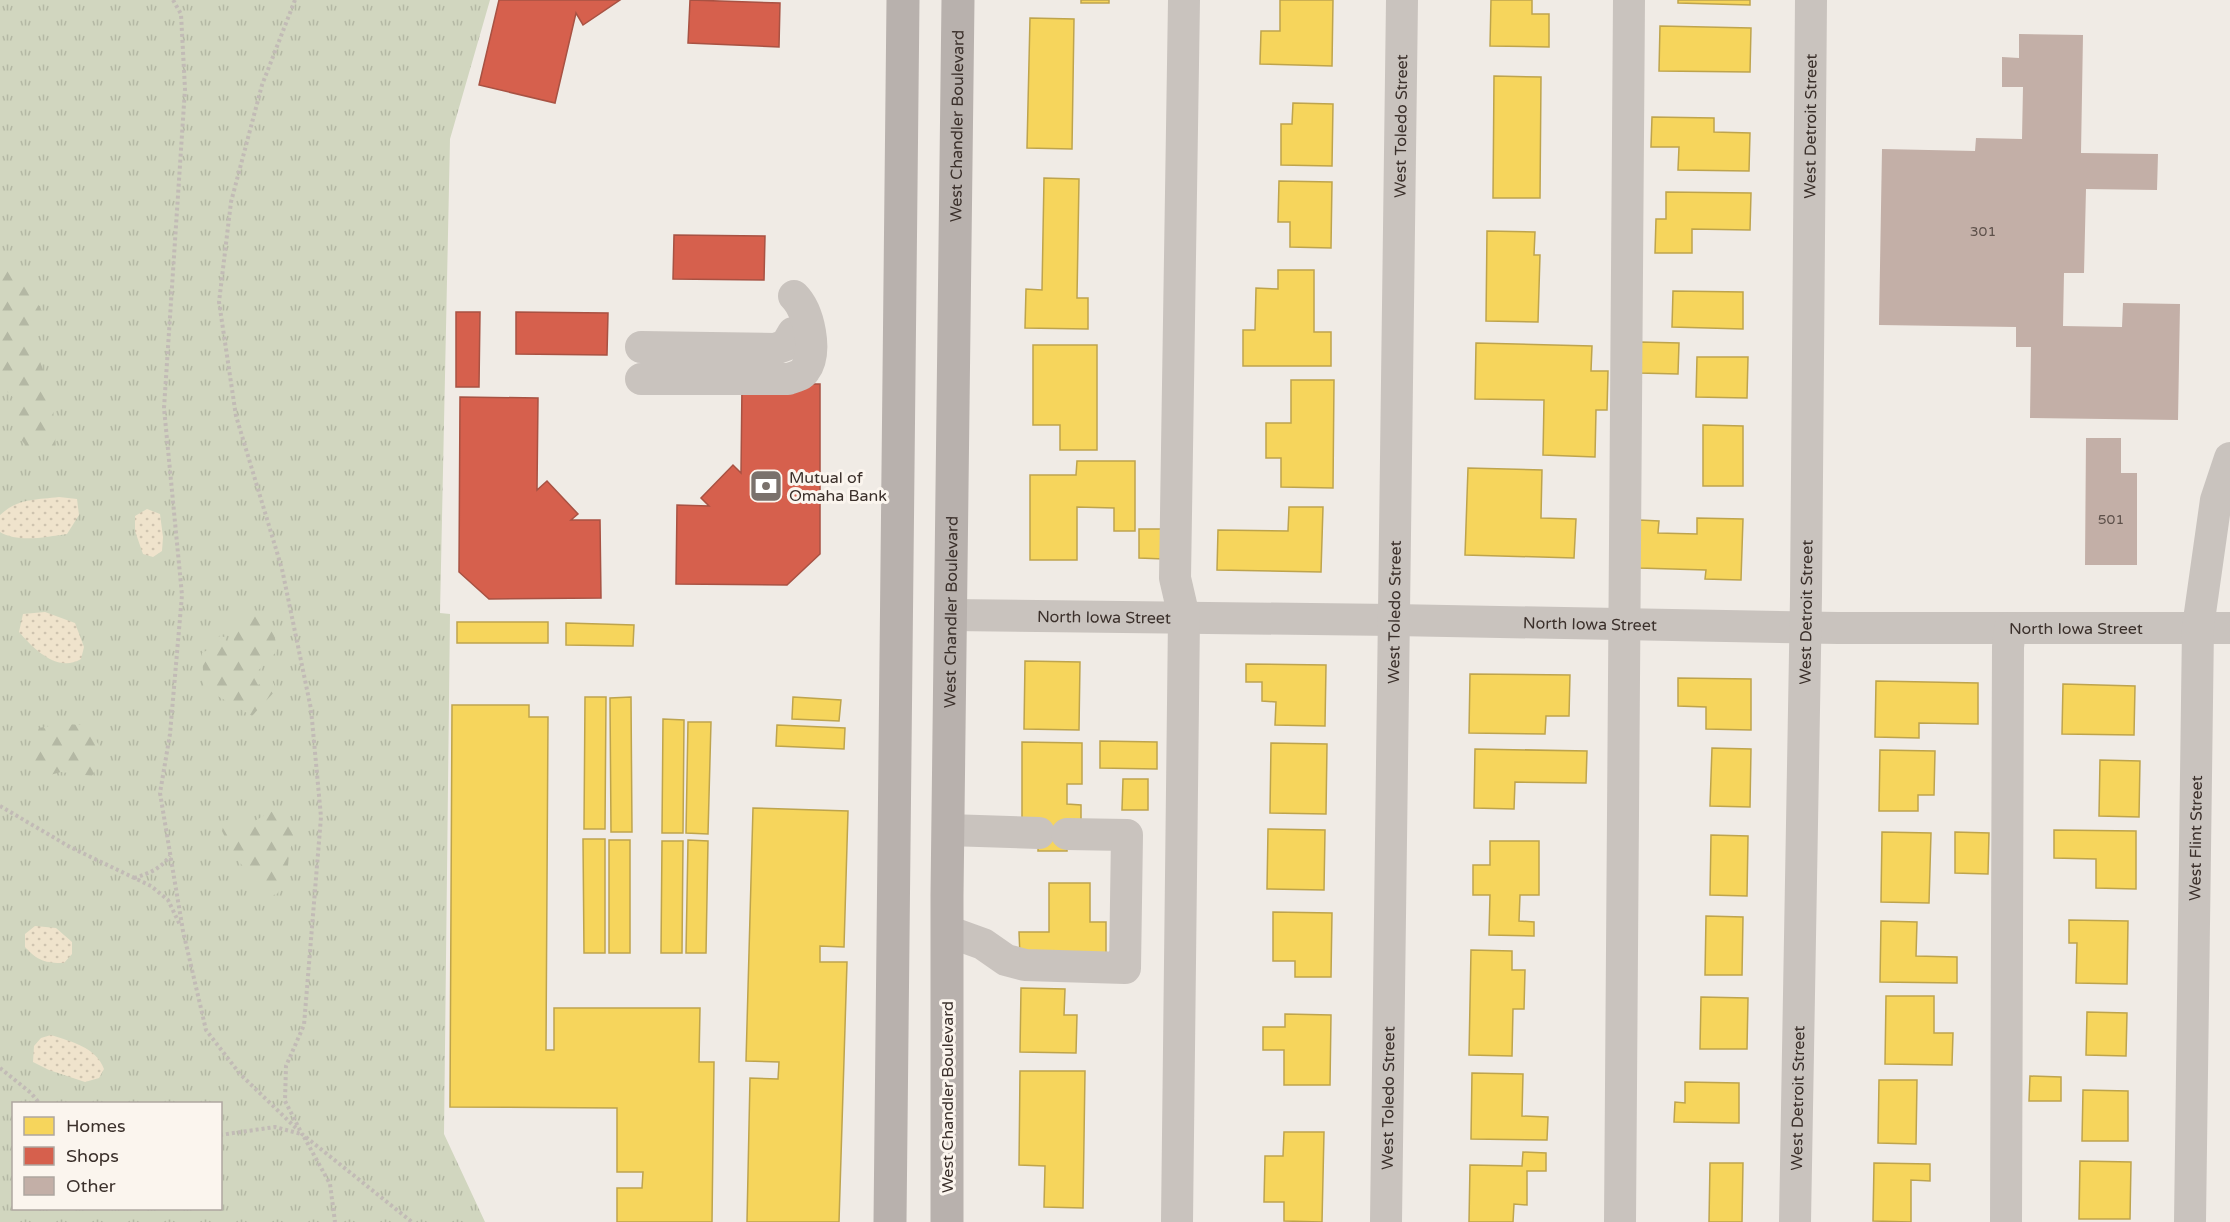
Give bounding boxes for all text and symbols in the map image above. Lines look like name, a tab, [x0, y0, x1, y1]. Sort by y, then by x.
street label: West Chandler Boulevard	[946, 30, 969, 222]
street label: West Toledo Street	[1390, 54, 1412, 198]
street label: West Detroit Street	[1800, 54, 1822, 199]
house number: 301	[1970, 223, 1996, 240]
bank icon: Mutual of Omaha Bank	[748, 468, 784, 504]
place label: Mutual of Omaha Bank	[789, 468, 887, 506]
house number: 501	[2098, 511, 2124, 528]
street label: West Chandler Boulevard	[940, 516, 963, 708]
street label: West Detroit Street	[1795, 539, 1817, 685]
street label: West Toledo Street	[1384, 540, 1406, 684]
street label: North Iowa Street	[1037, 607, 1171, 628]
street label: North Iowa Street	[1523, 613, 1657, 636]
street label: North Iowa Street	[2009, 619, 2143, 639]
street label: West Flint Street	[2185, 775, 2207, 901]
street label: West Chandler Boulevard	[938, 1001, 958, 1193]
street label: West Detroit Street	[1787, 1025, 1809, 1171]
street label: West Toledo Street	[1378, 1026, 1400, 1170]
legend	[12, 1102, 222, 1210]
text: Homes	[66, 1115, 126, 1137]
text: Shops	[66, 1145, 119, 1167]
text: Other	[66, 1175, 116, 1197]

